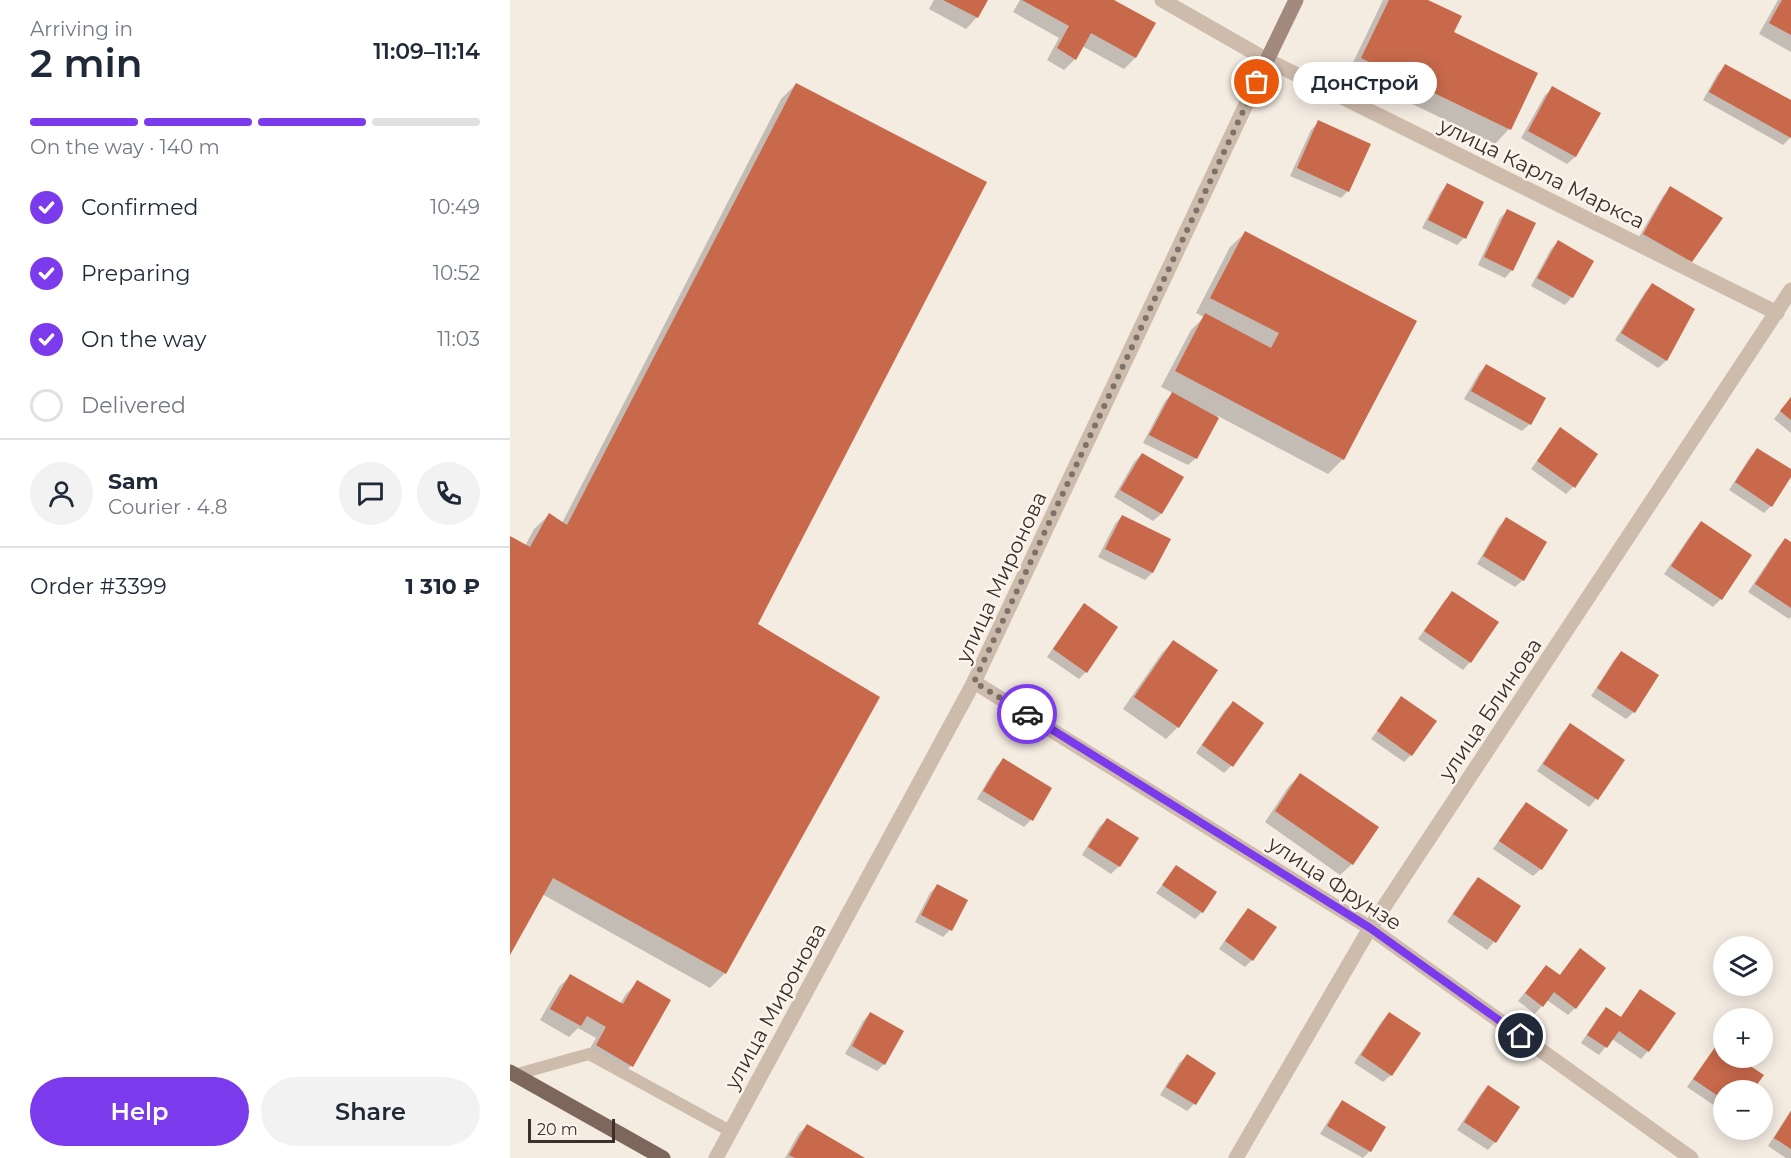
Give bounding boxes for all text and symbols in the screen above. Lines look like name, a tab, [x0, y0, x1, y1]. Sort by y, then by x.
text: Arriving in	[30, 17, 133, 41]
text: 11:09–11:14	[373, 38, 480, 65]
text: 2 min	[30, 39, 143, 87]
pin	[1231, 56, 1282, 107]
callout: ДонСтрой	[1293, 61, 1437, 103]
icon: bag	[1240, 65, 1273, 98]
text: ДонСтрой	[1311, 71, 1419, 95]
street label: улица Карла Маркса	[1434, 112, 1649, 234]
text: On the way · 140 m	[30, 135, 220, 159]
icon: check	[30, 191, 63, 224]
text: Confirmed	[81, 194, 198, 221]
text: 10:49	[430, 195, 480, 219]
icon: check	[30, 257, 63, 290]
text: Preparing	[81, 260, 190, 287]
text: 10:52	[433, 261, 480, 285]
icon: check	[30, 323, 63, 356]
text: On the way	[81, 326, 206, 353]
text: 11:03	[437, 327, 480, 351]
text: Delivered	[81, 392, 186, 419]
button: person	[30, 462, 93, 525]
button: chat	[339, 462, 402, 525]
button: phone	[417, 462, 480, 525]
text: Sam	[108, 468, 159, 495]
street label: улица Миронова	[950, 487, 1052, 667]
text: Courier · 4.8	[108, 495, 227, 519]
text: Order #3399	[30, 573, 167, 600]
text: 1 310 ₽	[405, 573, 480, 600]
street label: улица Блинова	[1433, 633, 1547, 786]
courier	[997, 684, 1057, 744]
icon: car	[1011, 698, 1044, 731]
street label: улица Фрунзе	[1263, 830, 1407, 936]
street label: улица Миронова	[718, 919, 831, 1094]
map controls	[1713, 936, 1773, 1140]
button: layers	[1713, 936, 1773, 996]
button: +	[1713, 1008, 1773, 1068]
pin	[1495, 1010, 1546, 1061]
icon: home	[1504, 1019, 1537, 1052]
button: Help	[30, 1077, 249, 1146]
button: Share	[261, 1077, 480, 1146]
button: −	[1713, 1080, 1773, 1140]
scale bar	[528, 1116, 615, 1144]
text: 20 m	[537, 1120, 578, 1139]

